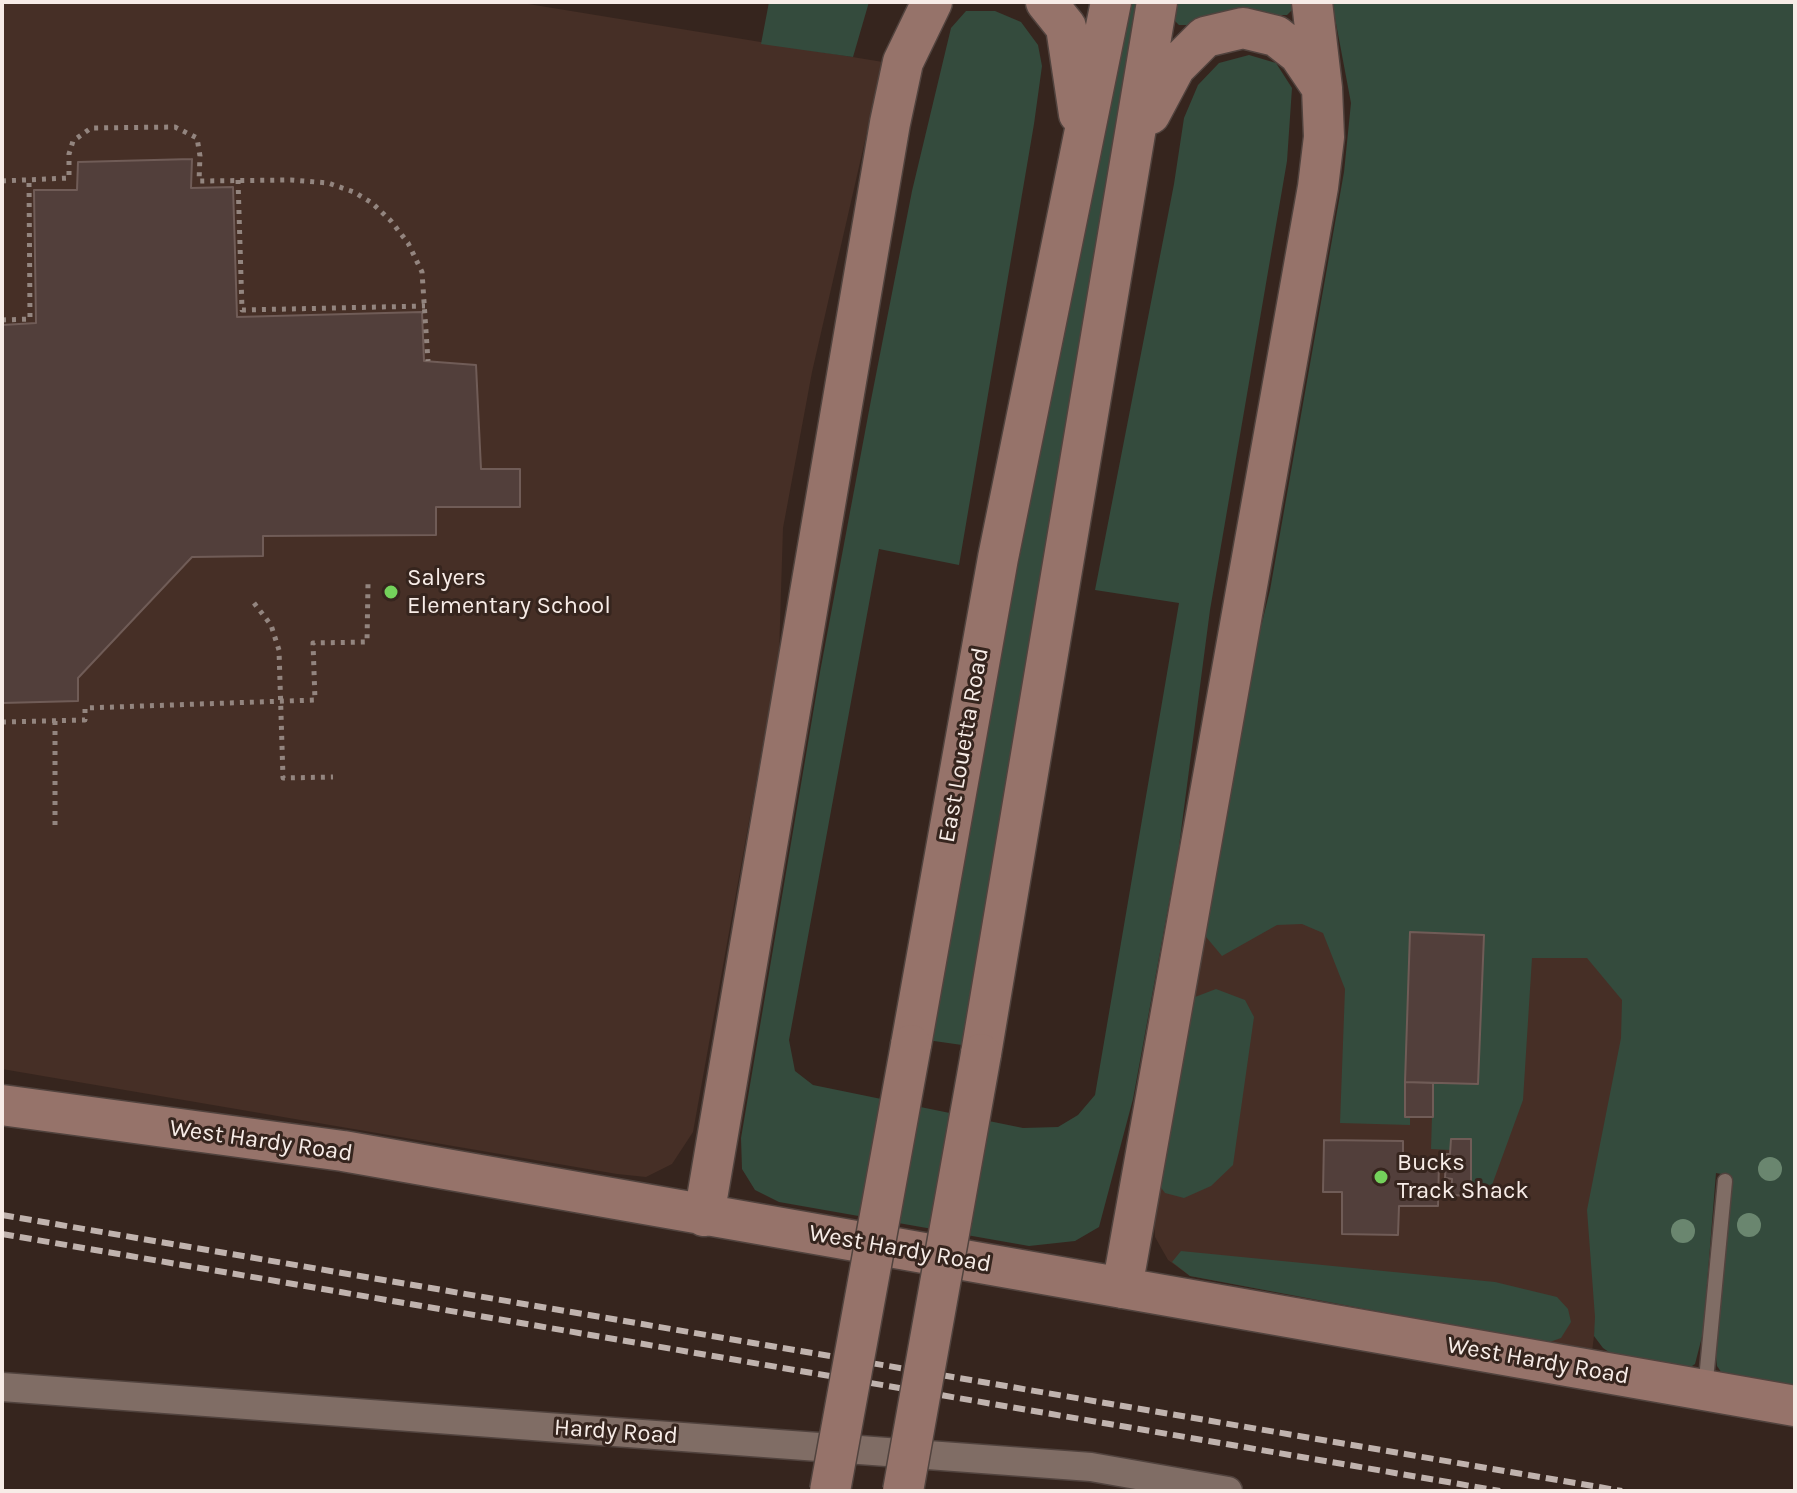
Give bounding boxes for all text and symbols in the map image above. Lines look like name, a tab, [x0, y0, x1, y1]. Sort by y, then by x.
place label: Salyers Elementary School	[407, 564, 611, 620]
marker: Salyers Elementary School	[382, 583, 400, 601]
street label: East Louetta Road	[933, 645, 995, 845]
street label: West Hardy Road	[168, 1114, 354, 1168]
place label: Bucks Track Shack	[1397, 1149, 1529, 1205]
marker: Bucks Track Shack	[1372, 1168, 1390, 1186]
street label: West Hardy Road	[807, 1219, 993, 1279]
street label: West Hardy Road	[1445, 1331, 1631, 1391]
street label: Hardy Road	[553, 1413, 679, 1451]

